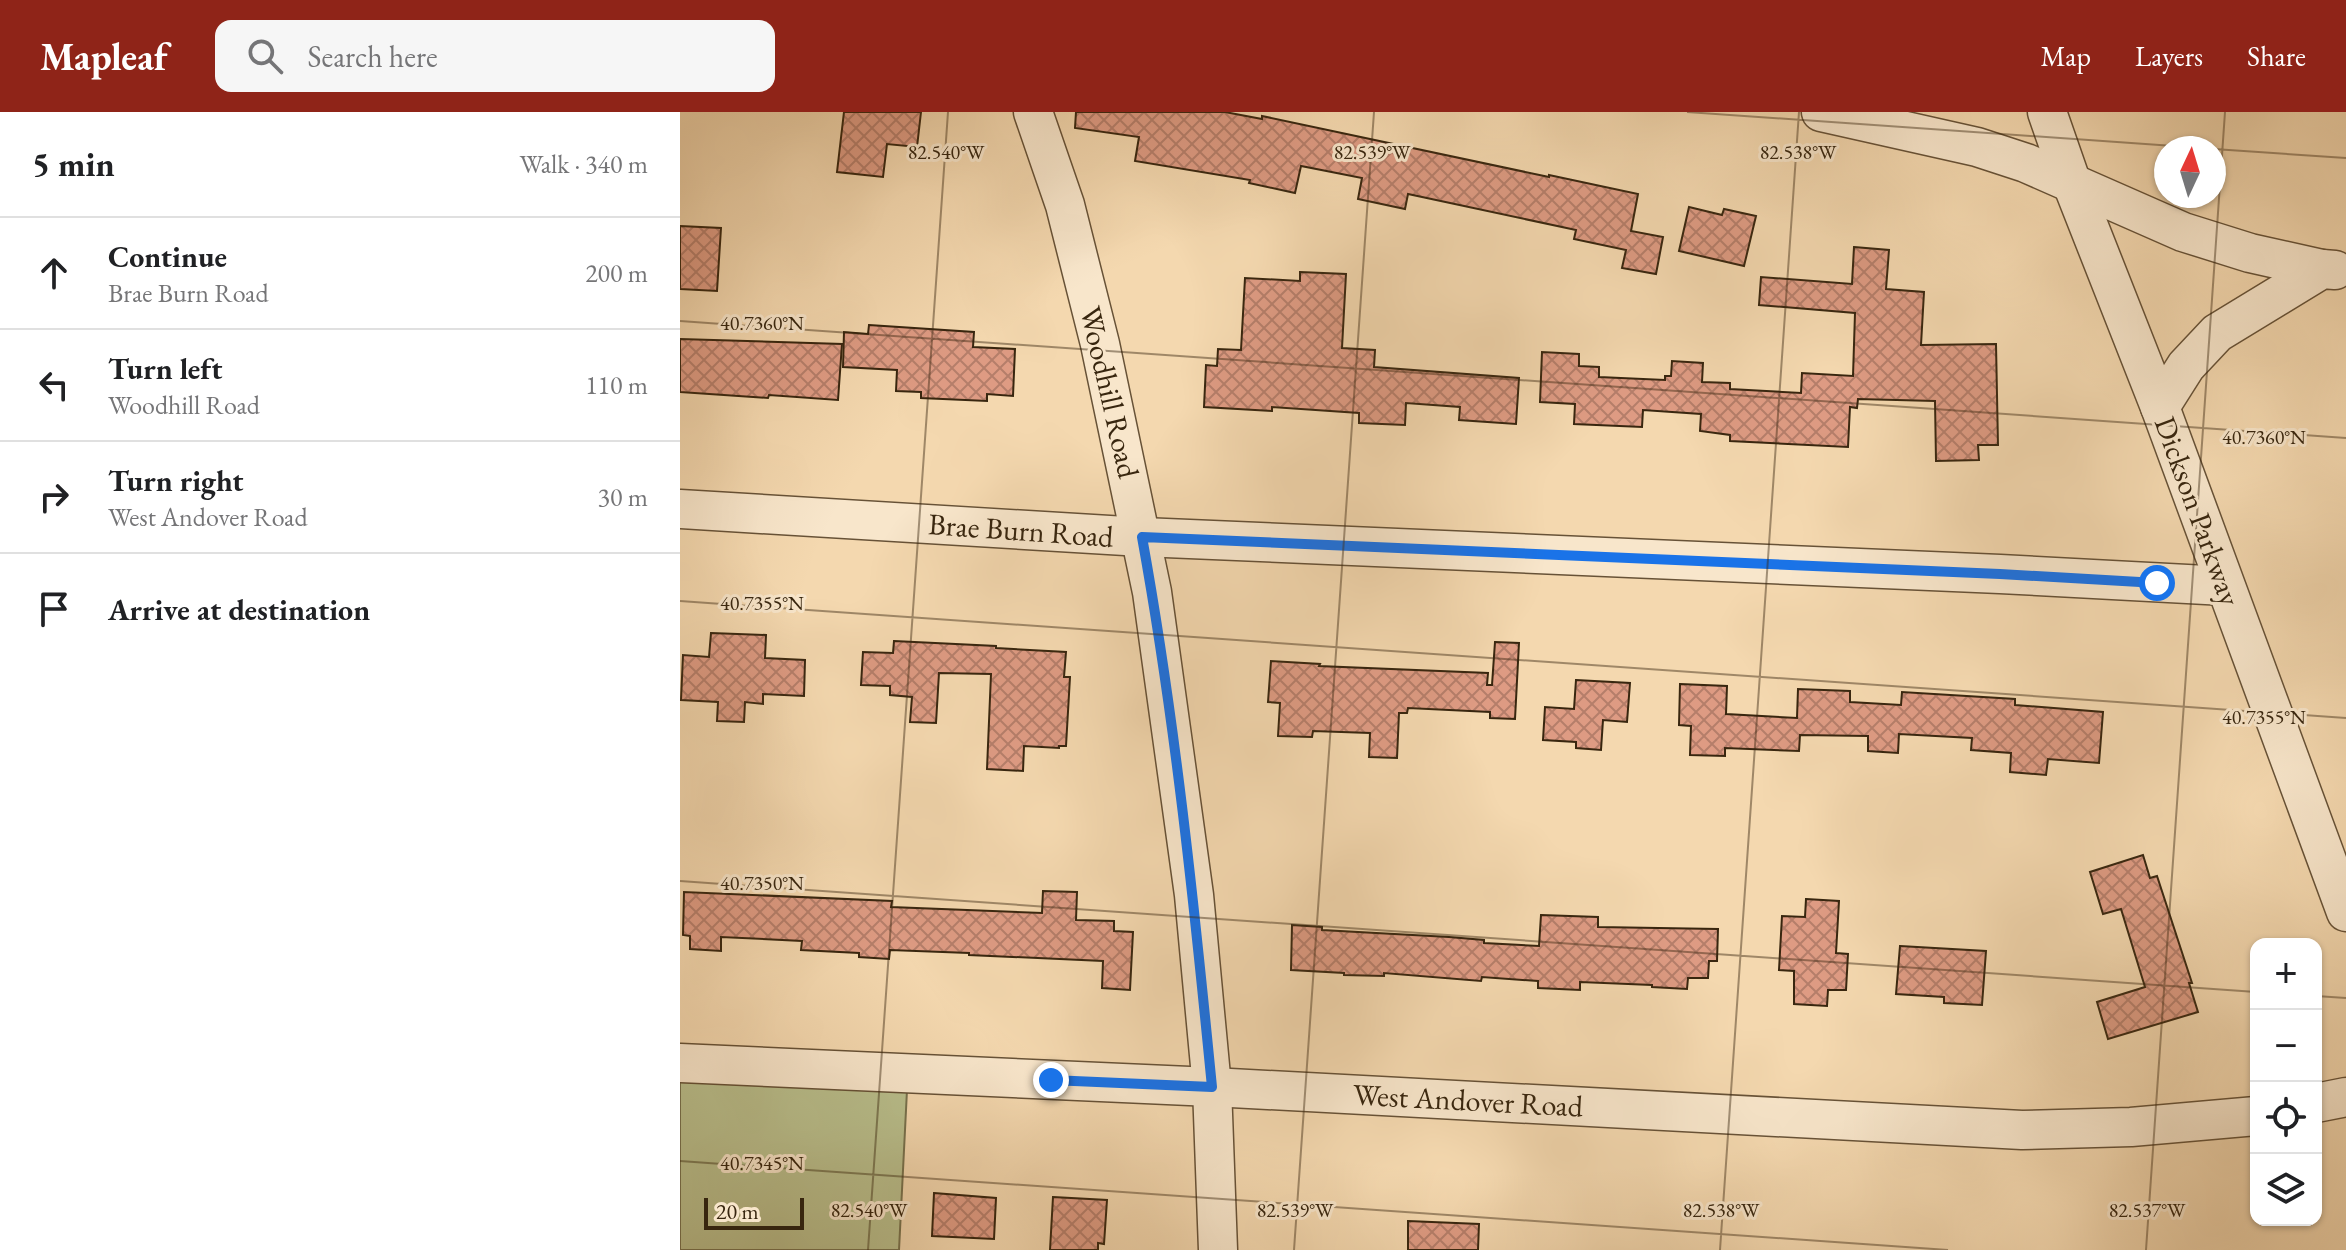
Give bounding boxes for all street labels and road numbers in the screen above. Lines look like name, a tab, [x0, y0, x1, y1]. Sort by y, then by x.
street label: Woodhill Road	[1071, 302, 1149, 483]
street label: Dickson Parkway	[2146, 411, 2251, 612]
street label: Brae Burn Road	[927, 504, 1116, 556]
street label: West Andover Road	[1352, 1074, 1585, 1126]

